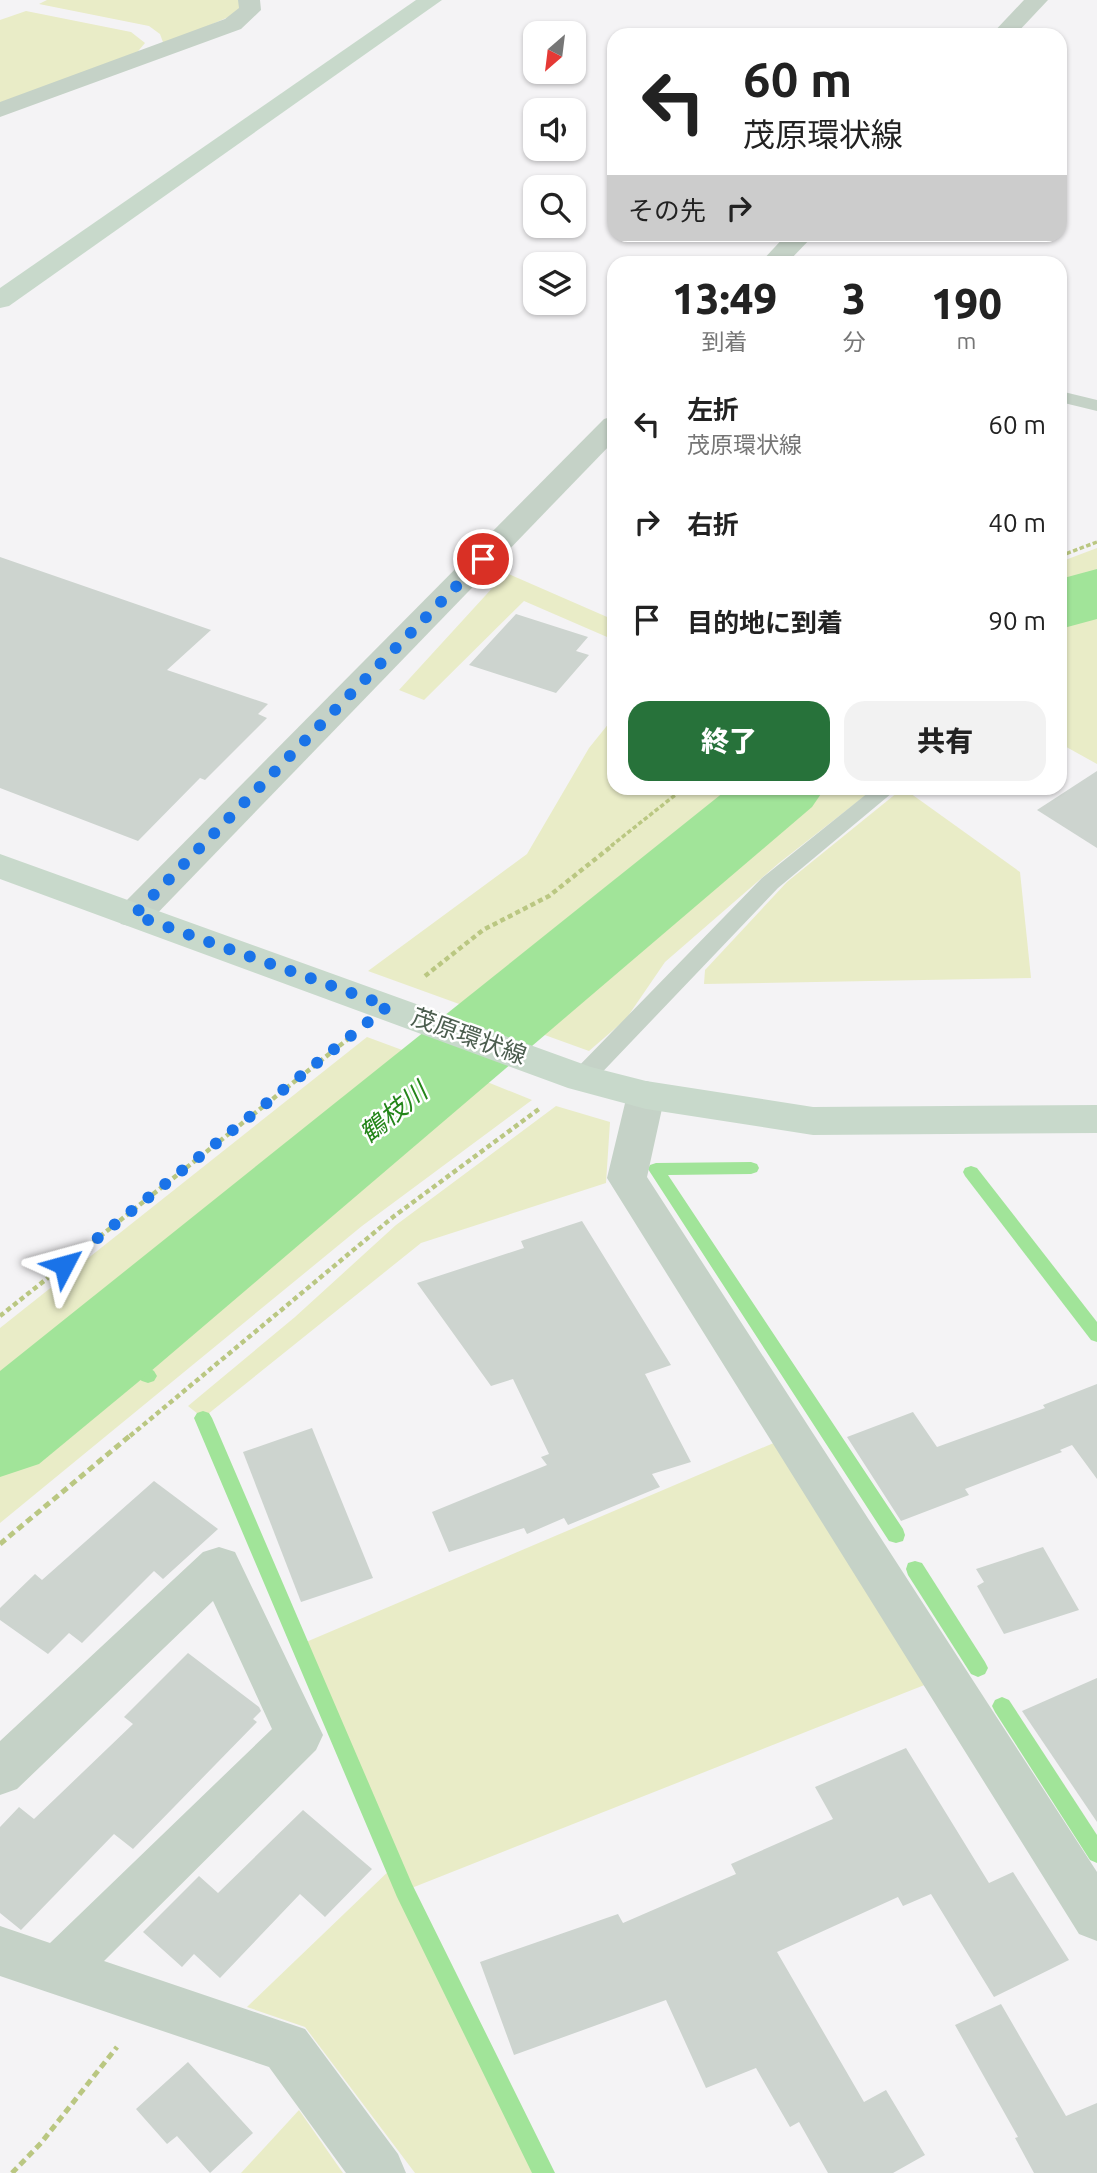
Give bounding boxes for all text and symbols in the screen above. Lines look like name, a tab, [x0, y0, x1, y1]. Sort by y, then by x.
north arrow	[523, 21, 586, 84]
map controls	[523, 21, 586, 315]
text: 60 m	[743, 51, 852, 106]
icon: left	[628, 56, 719, 147]
button: sound	[523, 98, 586, 161]
text: 茂原環状線	[743, 116, 903, 152]
button: search	[523, 175, 586, 238]
icon: right	[720, 189, 758, 227]
text: その先	[628, 196, 706, 225]
button: layers	[523, 252, 586, 315]
text: 13:49	[672, 275, 777, 322]
text: 3	[842, 275, 866, 322]
text: 190	[931, 280, 1002, 327]
text: m	[957, 328, 976, 353]
text: 到着	[702, 329, 748, 354]
text: 分	[843, 329, 866, 354]
text: 左折	[687, 395, 739, 424]
icon: left	[628, 405, 666, 443]
text: 60 m	[988, 410, 1046, 439]
text: 茂原環状線	[687, 432, 802, 457]
icon: right	[628, 503, 666, 541]
text: 40 m	[988, 508, 1046, 537]
text: 右折	[687, 510, 739, 539]
pin	[453, 529, 513, 589]
icon: arrive	[464, 540, 502, 578]
icon: arrive	[628, 601, 666, 639]
text: 90 m	[988, 606, 1046, 635]
text: 目的地に到着	[687, 608, 843, 637]
button: 終了	[628, 701, 830, 781]
button: 共有	[844, 701, 1046, 781]
street label: 茂原環状線	[408, 1003, 530, 1069]
water label: 鶴枝川	[354, 1074, 435, 1148]
position arrow	[27, 1228, 101, 1302]

